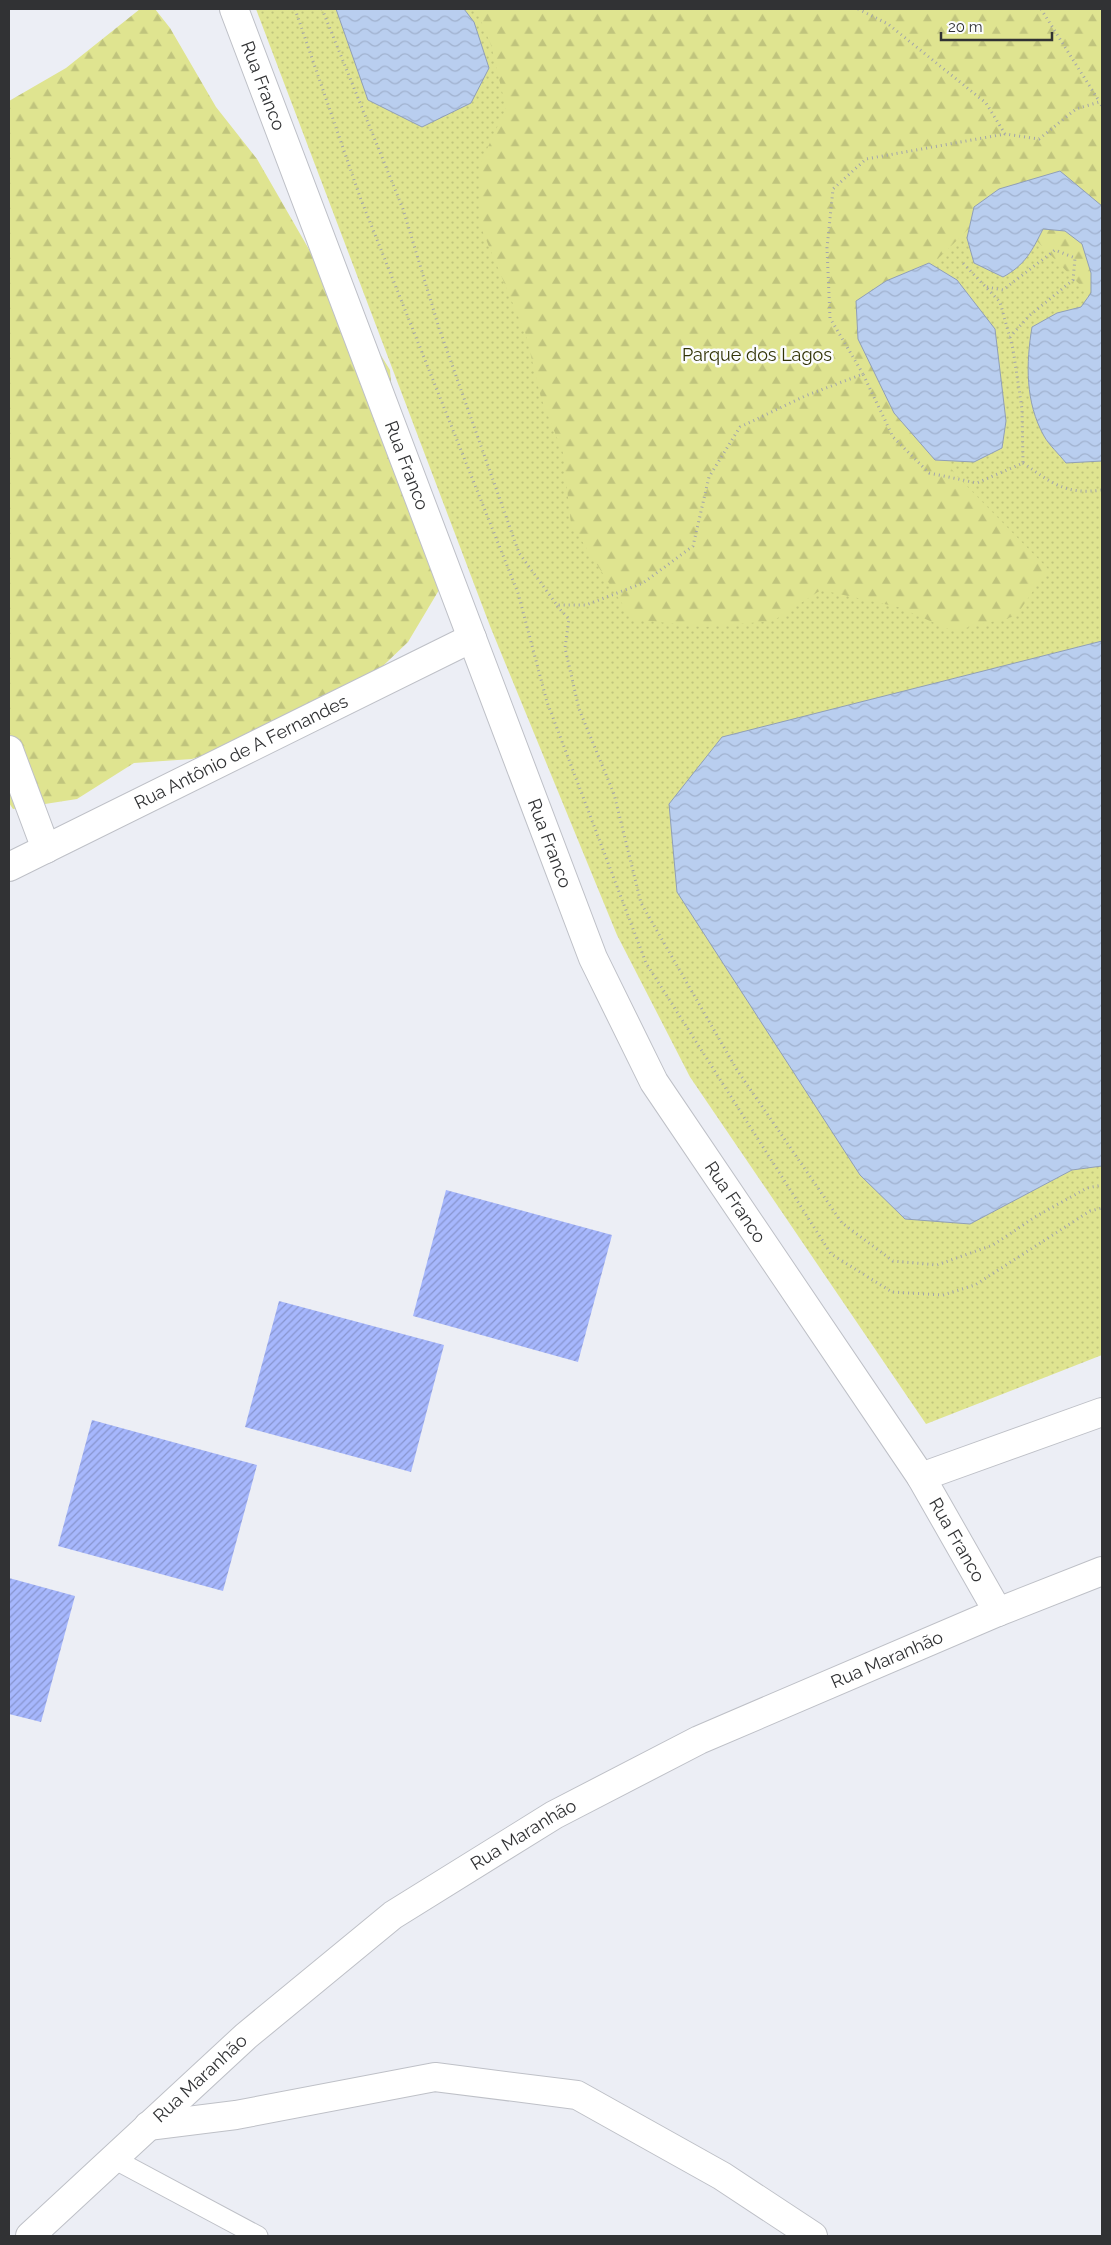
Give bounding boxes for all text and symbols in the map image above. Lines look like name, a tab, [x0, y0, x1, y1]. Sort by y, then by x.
scale bar	[941, 10, 1052, 42]
text: 20 m	[948, 18, 983, 36]
street label: Rua Franco	[237, 38, 290, 133]
park label: Parque dos Lagos	[682, 344, 832, 365]
street label: Rua Franco	[381, 418, 434, 513]
street label: Rua Antônio de A Fernandes	[131, 690, 351, 813]
street label: Rua Franco	[524, 796, 577, 891]
street label: Rua Franco	[701, 1157, 771, 1247]
street label: Rua Franco	[925, 1494, 990, 1586]
street label: Rua Maranhão	[828, 1626, 946, 1692]
street label: Rua Maranhão	[466, 1794, 580, 1874]
street label: Rua Maranhão	[149, 2029, 251, 2126]

